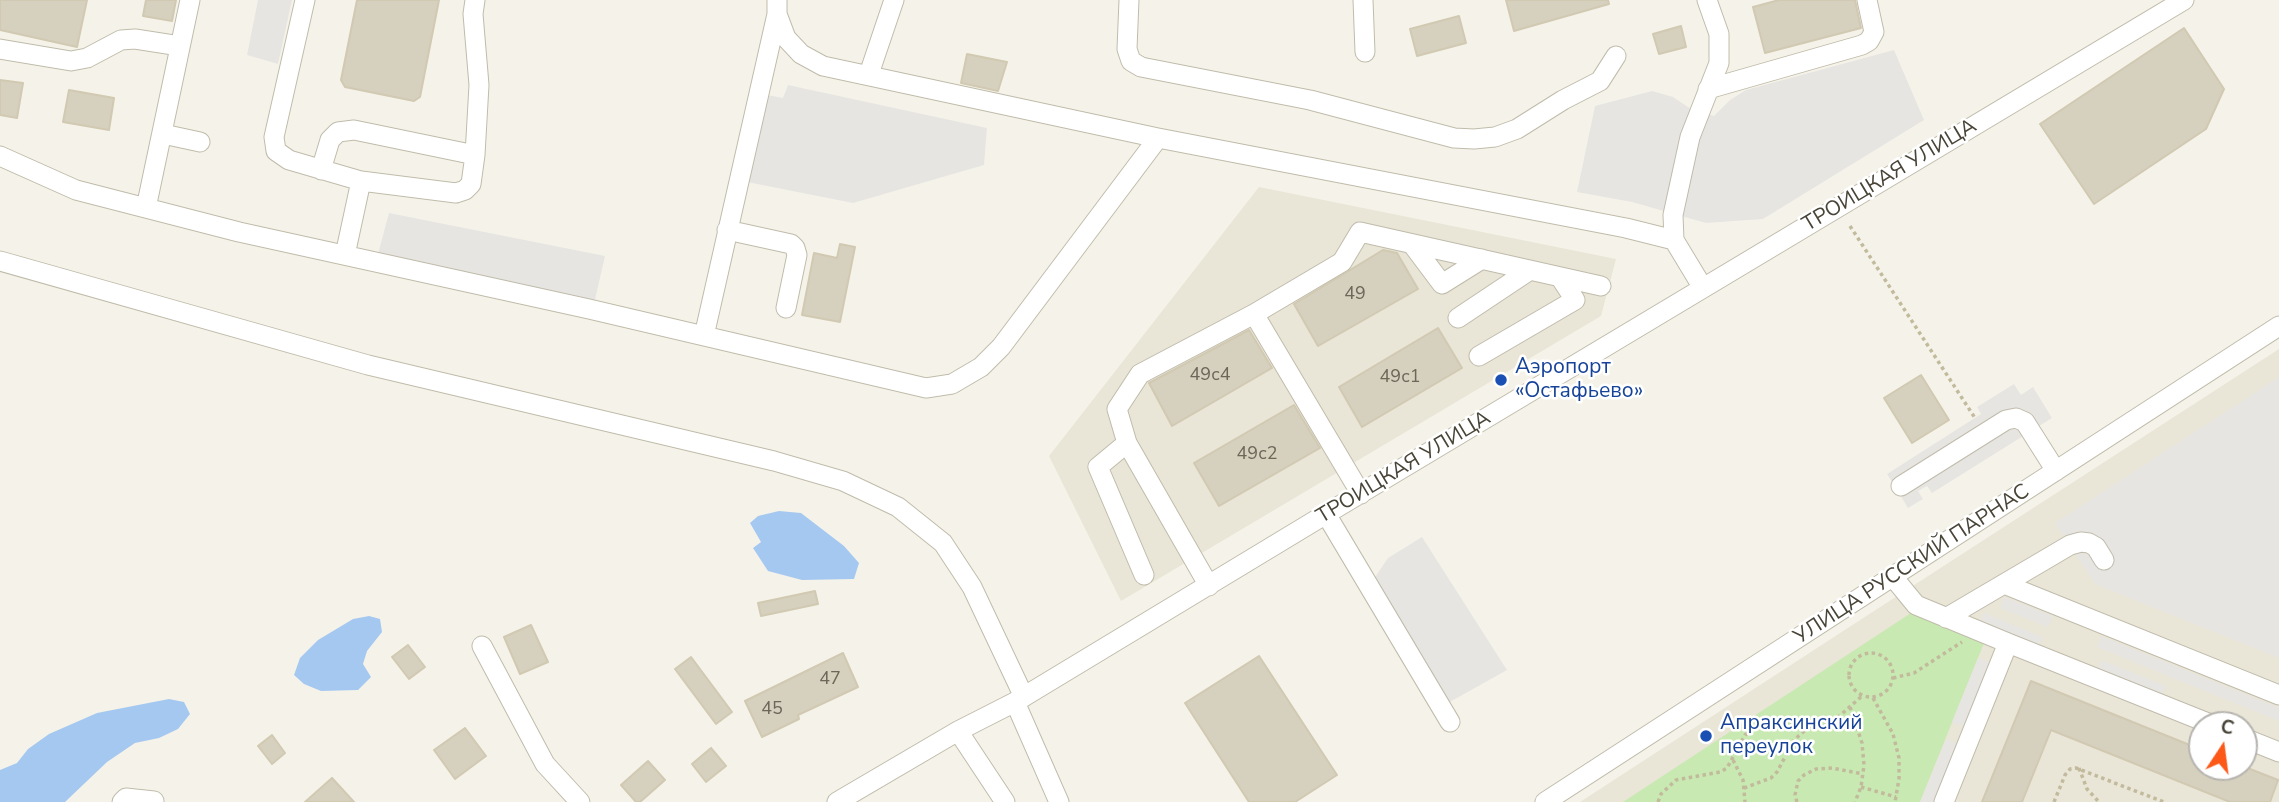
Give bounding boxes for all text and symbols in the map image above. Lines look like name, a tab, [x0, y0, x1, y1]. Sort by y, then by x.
street label: ТРОИЦКАЯ УЛИЦА	[1798, 114, 1982, 238]
house number: 49	[1344, 284, 1366, 306]
place label: Аэропорт «Остафьево»	[1515, 355, 1643, 405]
house number: 49с4	[1190, 365, 1230, 387]
house number: 49с1	[1380, 367, 1420, 389]
marker: Аэропорт «Остафьево»	[1493, 372, 1509, 388]
street label: ТРОИЦКАЯ УЛИЦА	[1312, 406, 1496, 530]
house number: 49с2	[1237, 444, 1277, 466]
street label: УЛИЦА РУССКИЙ ПАРНАС	[1790, 479, 2034, 651]
house number: 47	[819, 669, 841, 691]
house number: 45	[761, 699, 783, 721]
place label: Апраксинский переулок	[1720, 711, 1862, 761]
north arrow	[2188, 711, 2258, 781]
text: С	[2218, 713, 2236, 742]
marker: Апраксинский переулок	[1698, 728, 1714, 744]

